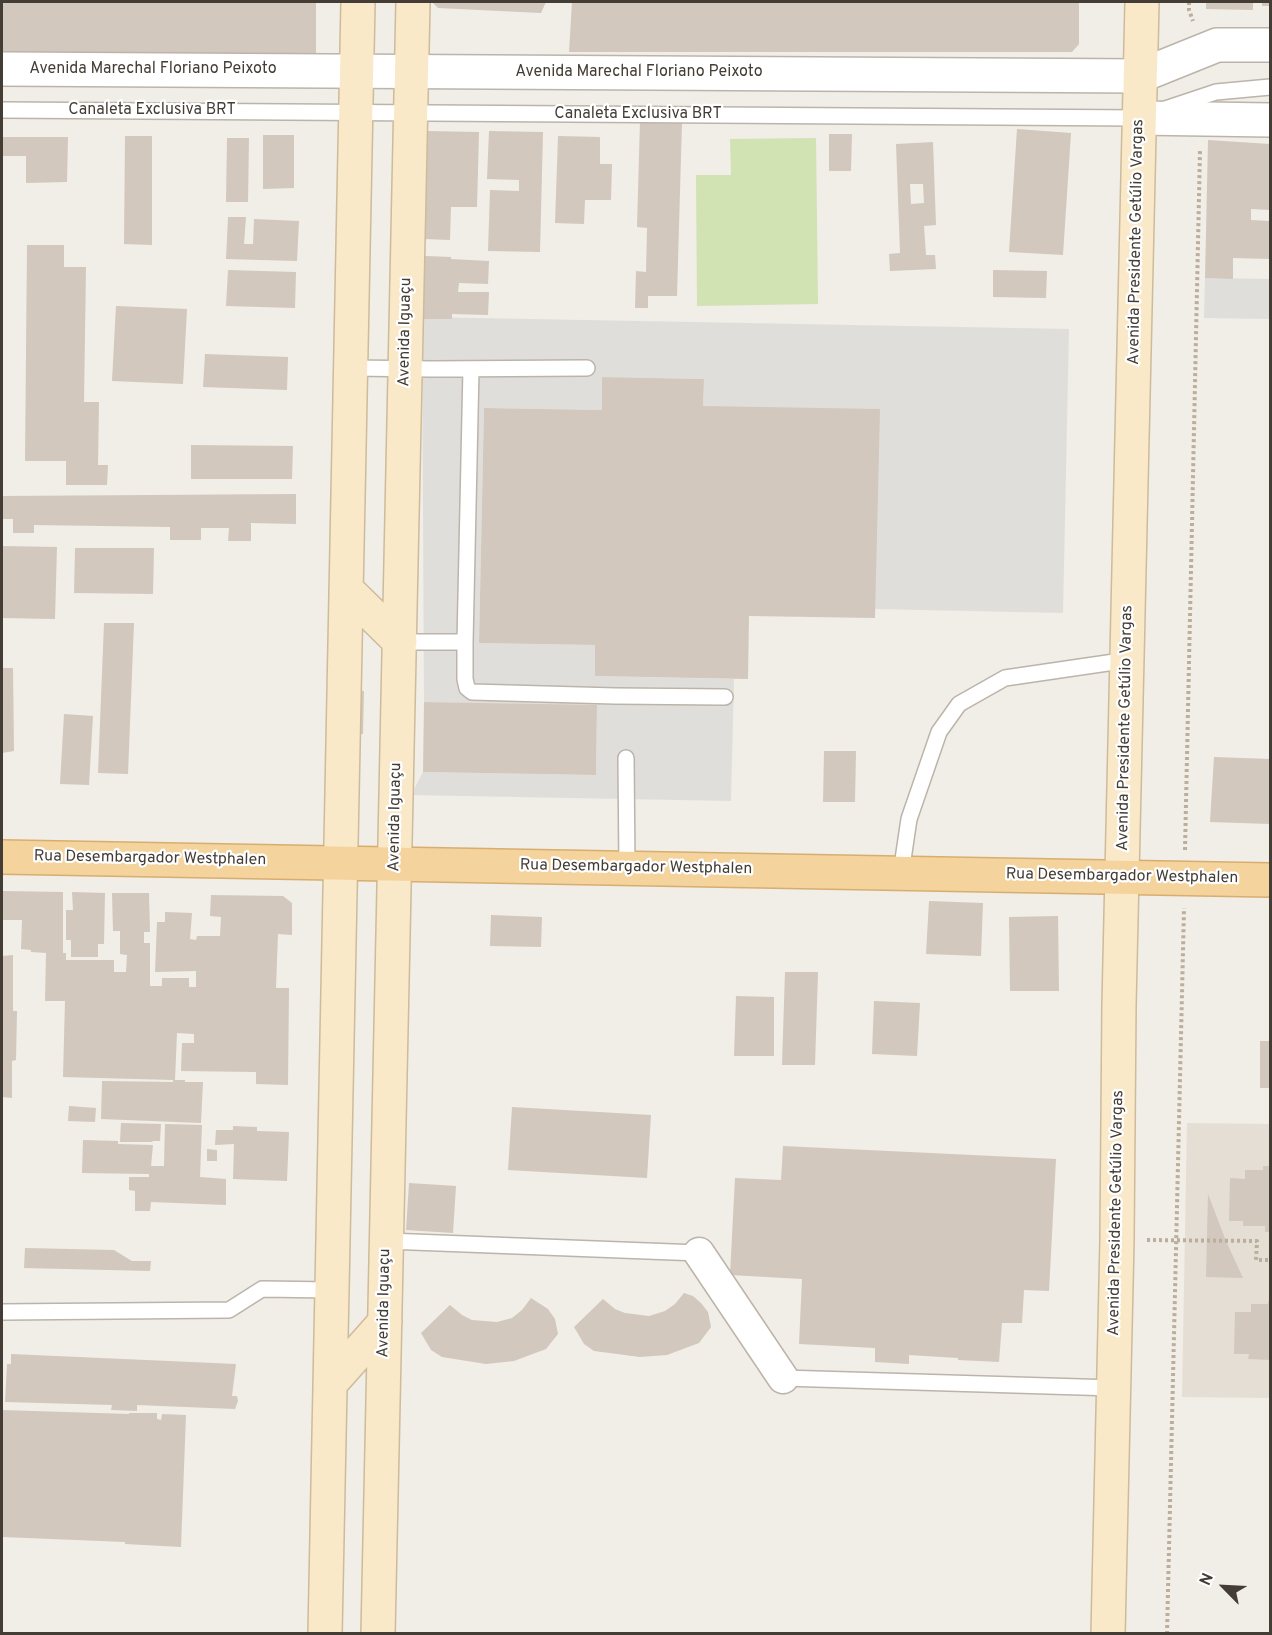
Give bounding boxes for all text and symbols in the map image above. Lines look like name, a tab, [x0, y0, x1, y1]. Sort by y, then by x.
street label: Avenida Marechal Floriano Peixoto	[29, 60, 277, 80]
street label: Avenida Marechal Floriano Peixoto	[515, 63, 763, 83]
street label: Canaleta Exclusiva BRT	[68, 101, 236, 121]
street label: Canaleta Exclusiva BRT	[554, 105, 722, 125]
street label: Avenida Presidente Getúlio Vargas	[1125, 119, 1149, 365]
street label: Avenida Iguaçu	[395, 277, 417, 387]
street label: Avenida Presidente Getúlio Vargas	[1114, 605, 1138, 851]
street label: Avenida Iguaçu	[385, 762, 407, 872]
street label: Rua Desembargador Westphalen	[34, 847, 266, 871]
street label: Rua Desembargador Westphalen	[520, 856, 752, 880]
street label: Rua Desembargador Westphalen	[1006, 865, 1238, 889]
street label: Avenida Presidente Getúlio Vargas	[1105, 1090, 1129, 1336]
street label: Avenida Iguaçu	[374, 1248, 396, 1358]
north arrow	[1194, 1557, 1254, 1617]
text: N	[1196, 1570, 1219, 1589]

